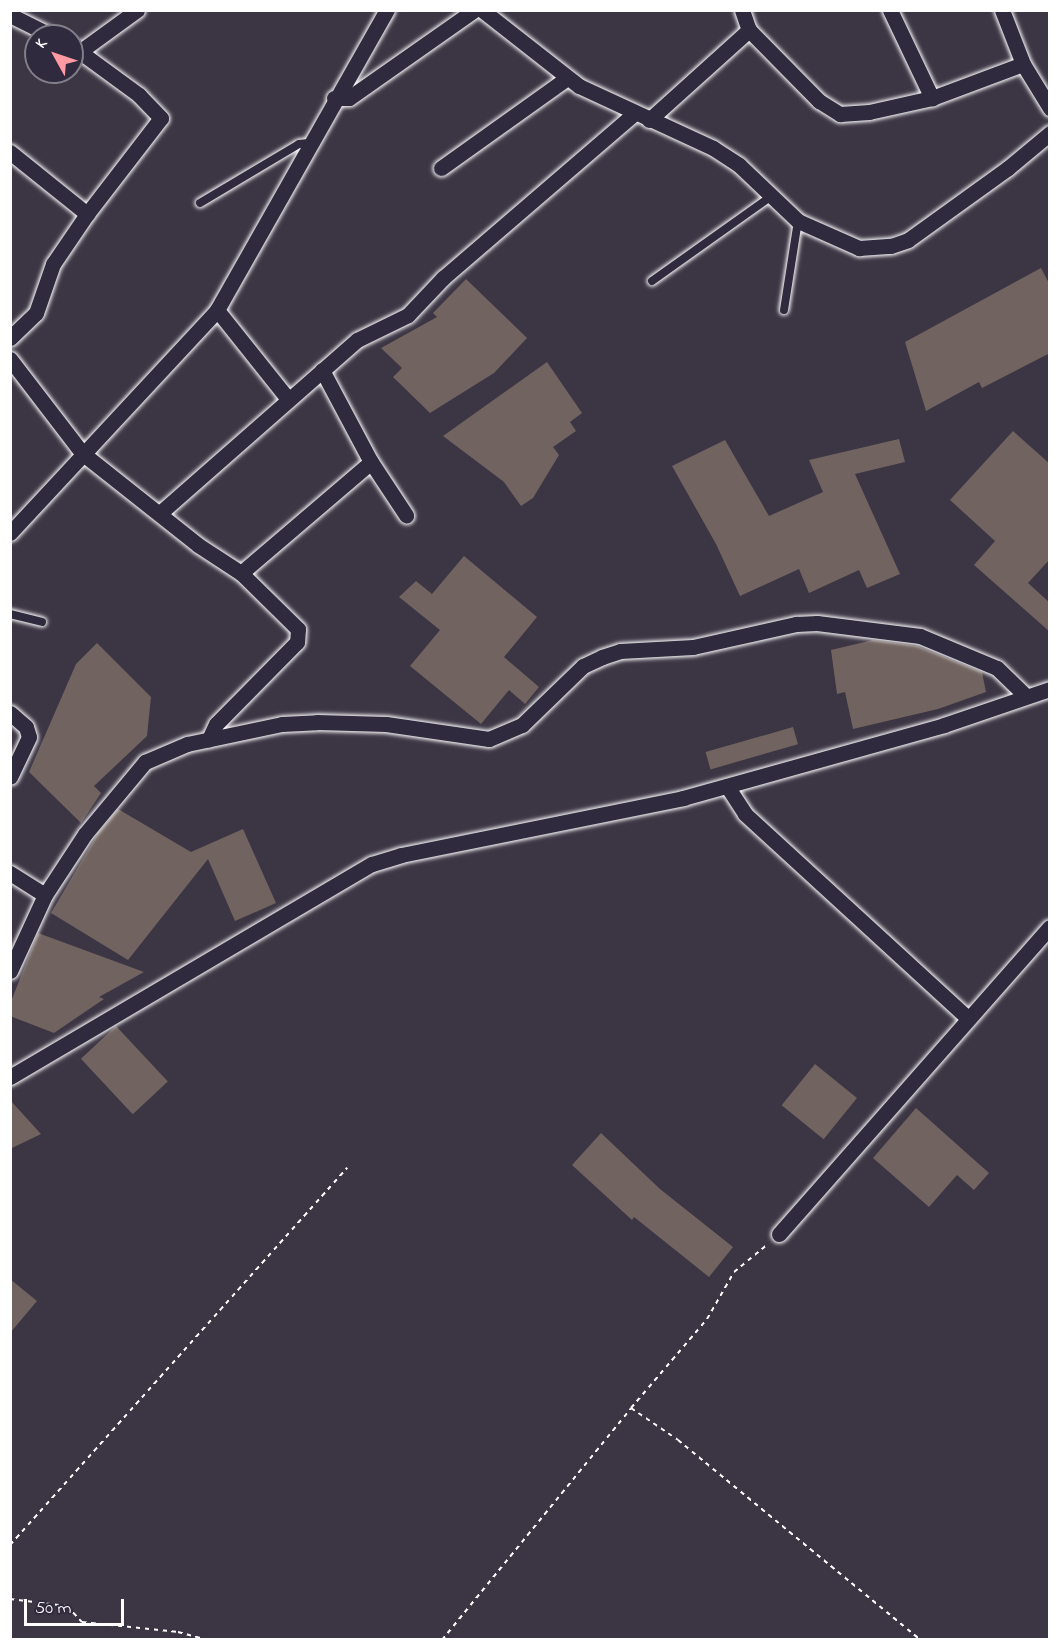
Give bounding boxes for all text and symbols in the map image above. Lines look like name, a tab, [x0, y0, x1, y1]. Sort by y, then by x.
north arrow	[24, 24, 84, 84]
text: K	[30, 33, 53, 54]
scale bar	[27, 1587, 128, 1625]
text: 50 m	[35, 1596, 72, 1622]

